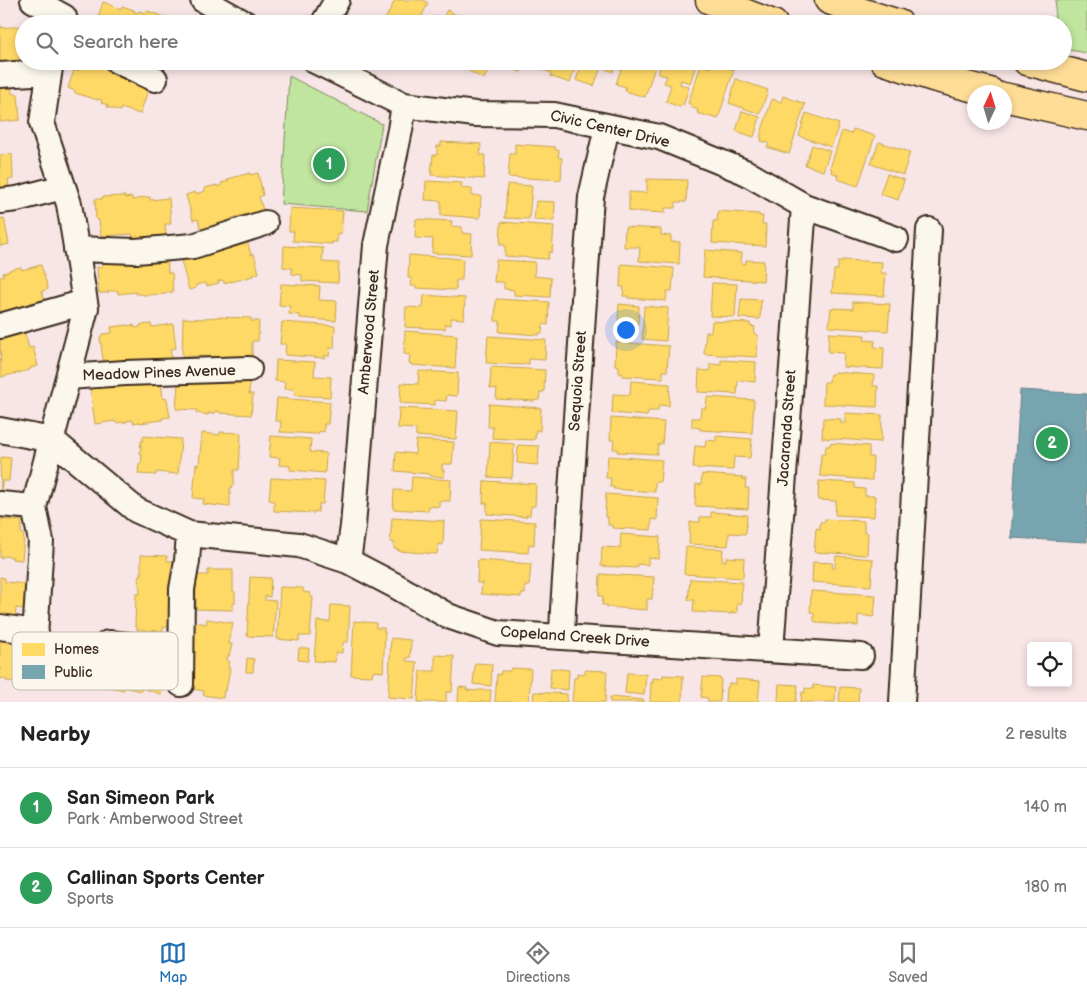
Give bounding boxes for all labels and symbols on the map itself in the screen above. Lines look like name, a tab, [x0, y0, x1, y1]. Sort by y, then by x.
north arrow	[967, 85, 1012, 130]
street label: Civic Center Drive	[548, 106, 672, 152]
pin: 1	[313, 145, 345, 183]
street label: Amberwood Street	[354, 269, 384, 395]
your location	[613, 317, 639, 343]
street label: Sequoia Street	[565, 330, 591, 432]
street label: Meadow Pines Avenue	[82, 361, 236, 385]
street label: Jacaranda Street	[773, 369, 801, 487]
pin: 2	[1036, 424, 1068, 462]
street label: Copeland Creek Drive	[500, 622, 651, 652]
legend	[12, 632, 178, 690]
text: Homes	[54, 641, 99, 658]
text: Public	[54, 664, 92, 681]

